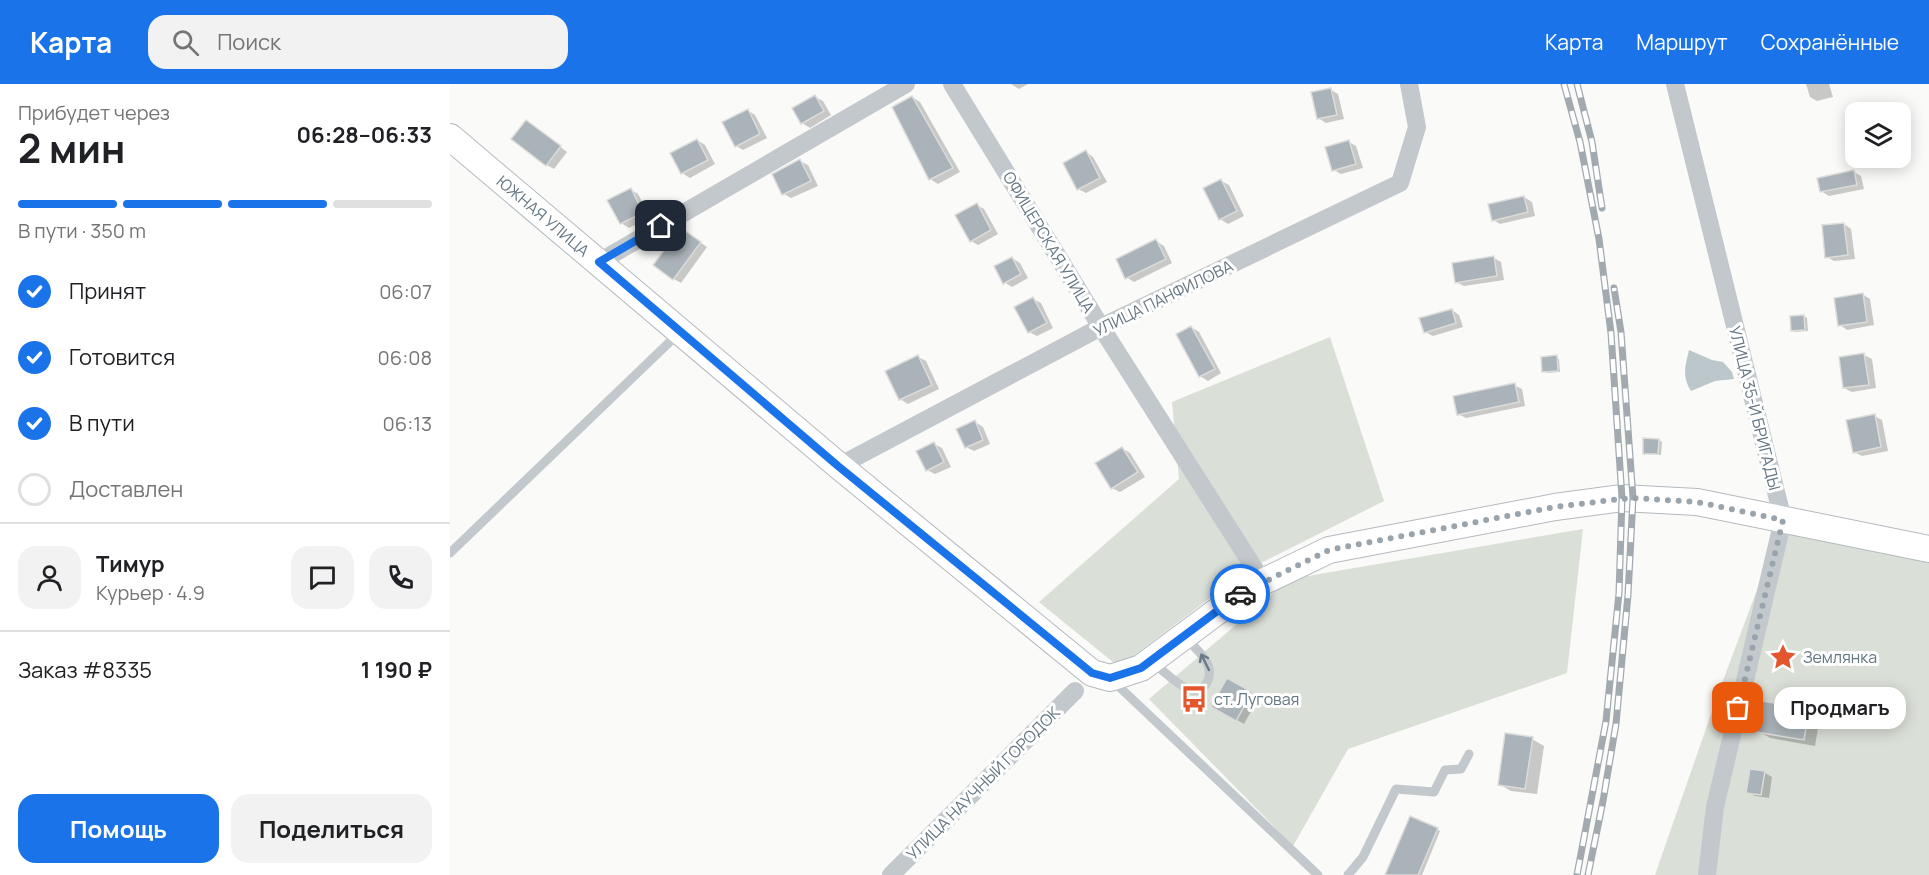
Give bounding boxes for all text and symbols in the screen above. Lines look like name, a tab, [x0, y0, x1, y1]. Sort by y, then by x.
search box	[148, 15, 568, 69]
text: Карта	[30, 23, 112, 61]
icon: search	[169, 26, 202, 59]
text: Поиск	[217, 27, 281, 57]
text: Карта	[1545, 28, 1603, 56]
text: Маршрут	[1636, 28, 1728, 56]
text: Сохранённые	[1761, 28, 1899, 56]
text: Прибудет через	[18, 99, 170, 126]
map controls	[1845, 102, 1911, 168]
button: layers	[1845, 102, 1911, 168]
text: 06:28–06:33	[297, 120, 432, 150]
text: 2 мин	[18, 121, 125, 175]
street label: ОФИЦЕРСКАЯ УЛИЦА	[998, 167, 1100, 317]
street label: ЮЖНАЯ УЛИЦА	[492, 170, 594, 261]
pin	[635, 200, 686, 251]
icon: home	[644, 209, 677, 242]
text: В пути · 350 m	[18, 217, 146, 244]
street label: УЛИЦА ПАНФИЛОВА	[1089, 255, 1237, 341]
icon: check	[18, 275, 51, 308]
text: Принят	[69, 276, 146, 306]
text: 06:07	[379, 278, 432, 305]
street label: УЛИЦА 35-Й БРИГАДЫ	[1724, 324, 1786, 492]
icon: check	[18, 341, 51, 374]
text: Готовится	[69, 342, 175, 372]
text: 06:08	[378, 344, 432, 371]
icon: check	[18, 407, 51, 440]
text: В пути	[69, 408, 135, 438]
text: 06:13	[383, 410, 432, 437]
text: Доставлен	[69, 474, 183, 504]
button: person	[18, 546, 81, 609]
button: chat	[291, 546, 354, 609]
button: phone	[369, 546, 432, 609]
text: Тимур	[96, 549, 165, 579]
courier	[1210, 564, 1270, 624]
icon: car	[1224, 578, 1257, 611]
text: Курьер · 4.9	[96, 579, 205, 606]
place icon: Землянка	[1768, 642, 1798, 672]
place label: Землянка	[1803, 646, 1877, 668]
one-way arrow	[1198, 653, 1210, 671]
text: Заказ #8335	[18, 655, 152, 685]
text: 1 190 ₽	[361, 655, 432, 685]
pin	[1712, 682, 1763, 733]
bus stop icon: ст. Луговая	[1179, 684, 1209, 714]
callout: Продмагъ	[1774, 687, 1906, 729]
place label: ст. Луговая	[1214, 688, 1299, 710]
icon: bag	[1721, 691, 1754, 724]
text: Продмагъ	[1790, 694, 1890, 721]
street label: УЛИЦА НАУЧНЫЙ ГОРОДОК	[901, 701, 1065, 865]
button: Помощь	[18, 794, 219, 863]
button: Поделиться	[231, 794, 432, 863]

